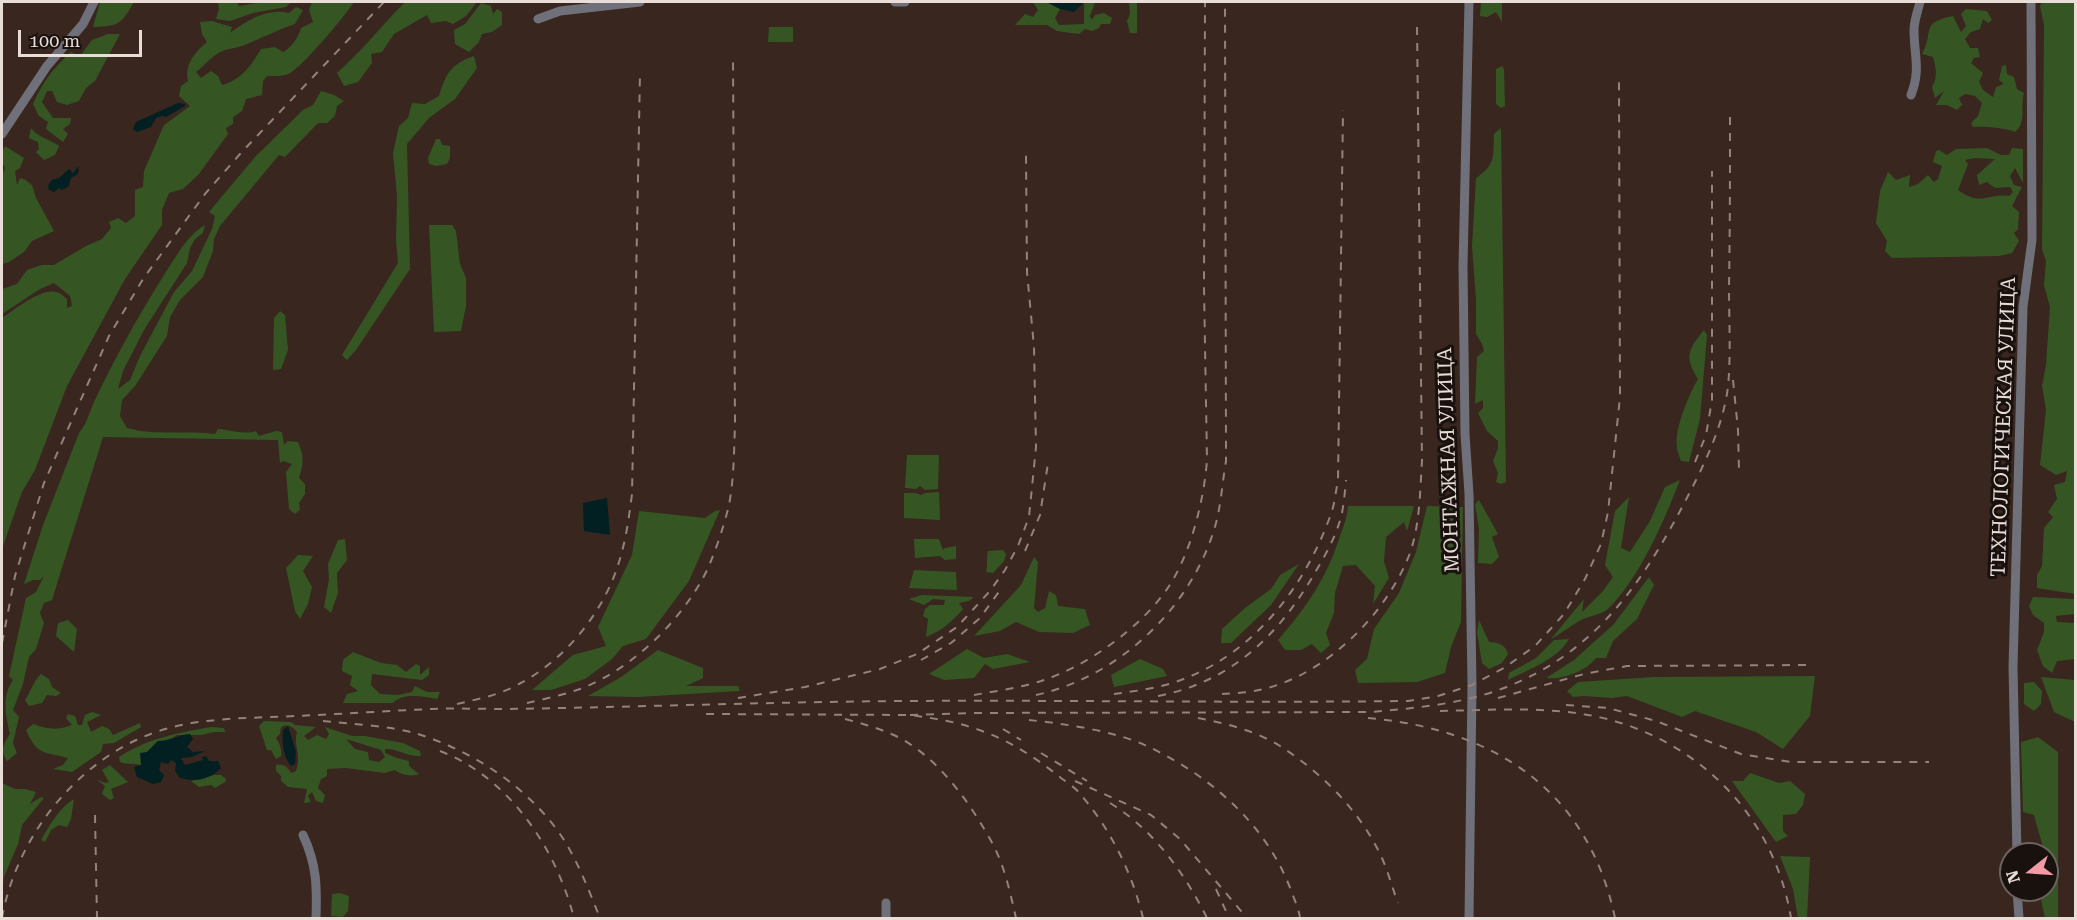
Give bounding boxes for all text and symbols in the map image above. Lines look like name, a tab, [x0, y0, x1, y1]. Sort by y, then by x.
scale bar	[21, 18, 146, 56]
text: 100 m	[29, 30, 80, 51]
street label: ТЕХНОЛОГИЧЕСКАЯ УЛИЦА	[1987, 277, 2021, 577]
street label: МОНТАЖНАЯ УЛИЦА	[1433, 347, 1465, 573]
north arrow	[1999, 842, 2059, 902]
text: N	[2002, 868, 2024, 886]

